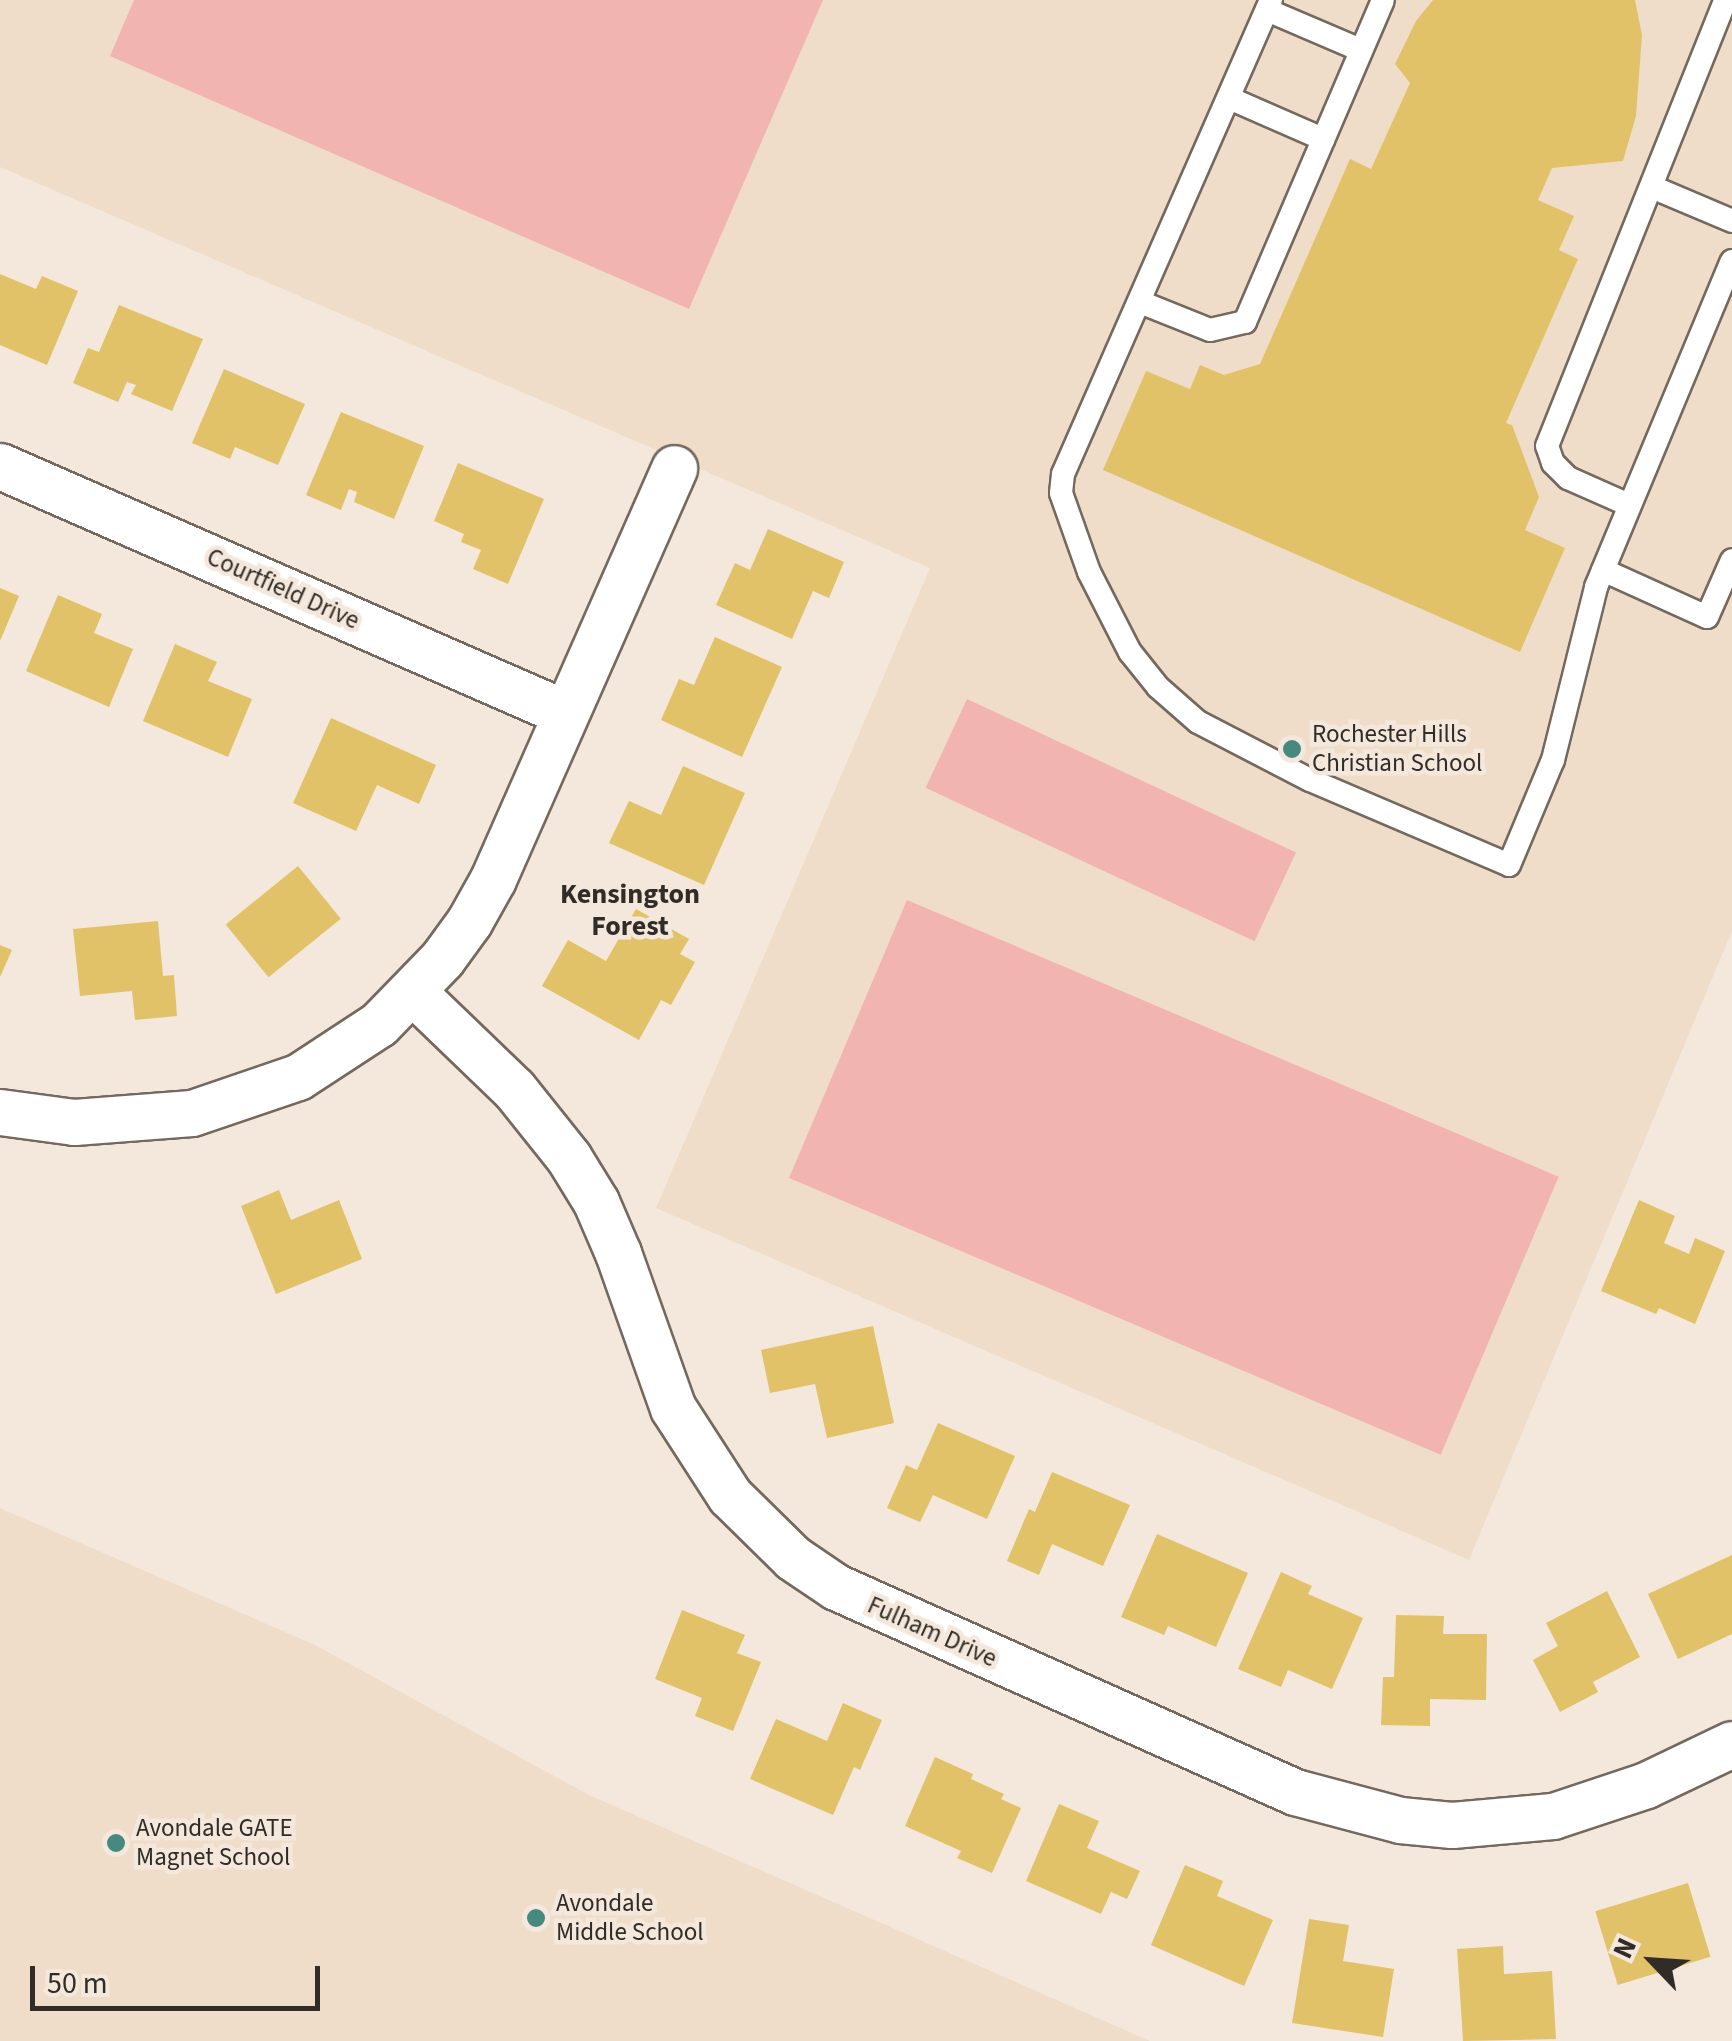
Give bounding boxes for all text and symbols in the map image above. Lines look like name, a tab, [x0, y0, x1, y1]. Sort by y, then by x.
street label: Courtfield Drive	[202, 542, 364, 636]
place label: Rochester Hills Christian School	[1312, 720, 1482, 779]
marker: Rochester Hills Christian School	[1281, 738, 1303, 760]
district label: Kensington Forest	[560, 877, 700, 943]
street label: Fulham Drive	[863, 1590, 1001, 1674]
place label: Avondale GATE Magnet School	[136, 1814, 293, 1873]
marker: Avondale GATE Magnet School	[105, 1832, 127, 1854]
place label: Avondale Middle School	[556, 1889, 704, 1948]
marker: Avondale Middle School	[525, 1907, 547, 1929]
north arrow	[1602, 1911, 1702, 2011]
text: N	[1603, 1931, 1647, 1965]
scale bar	[35, 1946, 325, 2008]
text: 50 m	[47, 1962, 108, 2005]

